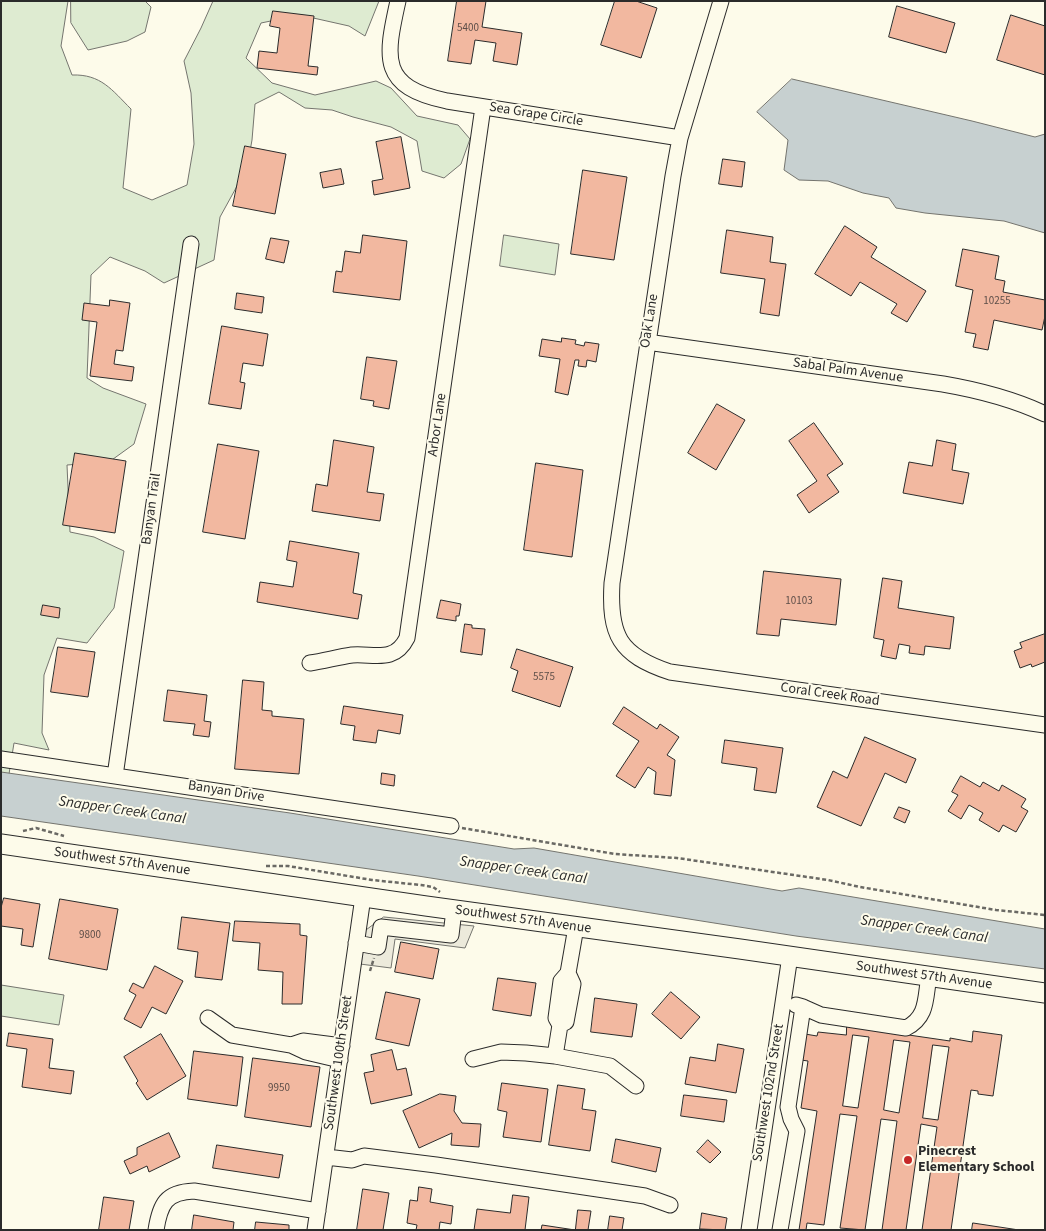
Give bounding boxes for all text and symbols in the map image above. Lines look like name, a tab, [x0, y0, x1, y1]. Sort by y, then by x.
house number: 5400	[457, 22, 479, 36]
street label: Sea Grape Circle	[488, 99, 584, 131]
street label: Oak Lane	[637, 293, 663, 349]
house number: 10255	[983, 295, 1011, 309]
street label: Sabal Palm Avenue	[792, 355, 904, 387]
street label: Arbor Lane	[425, 392, 451, 458]
street label: Banyan Trail	[139, 472, 165, 546]
house number: 10103	[785, 595, 813, 609]
house number: 5575	[533, 671, 555, 685]
street label: Coral Creek Road	[779, 680, 881, 710]
street label: Banyan Drive	[187, 778, 265, 806]
water label: Snapper Creek Canal	[57, 793, 187, 829]
street label: Southwest 57th Avenue	[53, 844, 191, 880]
water label: Snapper Creek Canal	[458, 853, 588, 889]
street label: Southwest 57th Avenue	[454, 902, 592, 938]
water label: Snapper Creek Canal	[859, 912, 989, 948]
house number: 9800	[79, 929, 101, 943]
street label: Southwest 57th Avenue	[855, 958, 993, 994]
street label: Southwest 100th Street	[321, 994, 357, 1132]
street label: Southwest 102nd Street	[750, 1023, 788, 1163]
house number: 9950	[268, 1082, 290, 1096]
place label: Pinecrest Elementary School	[918, 1144, 1034, 1176]
marker: Pinecrest Elementary School	[902, 1154, 914, 1166]

